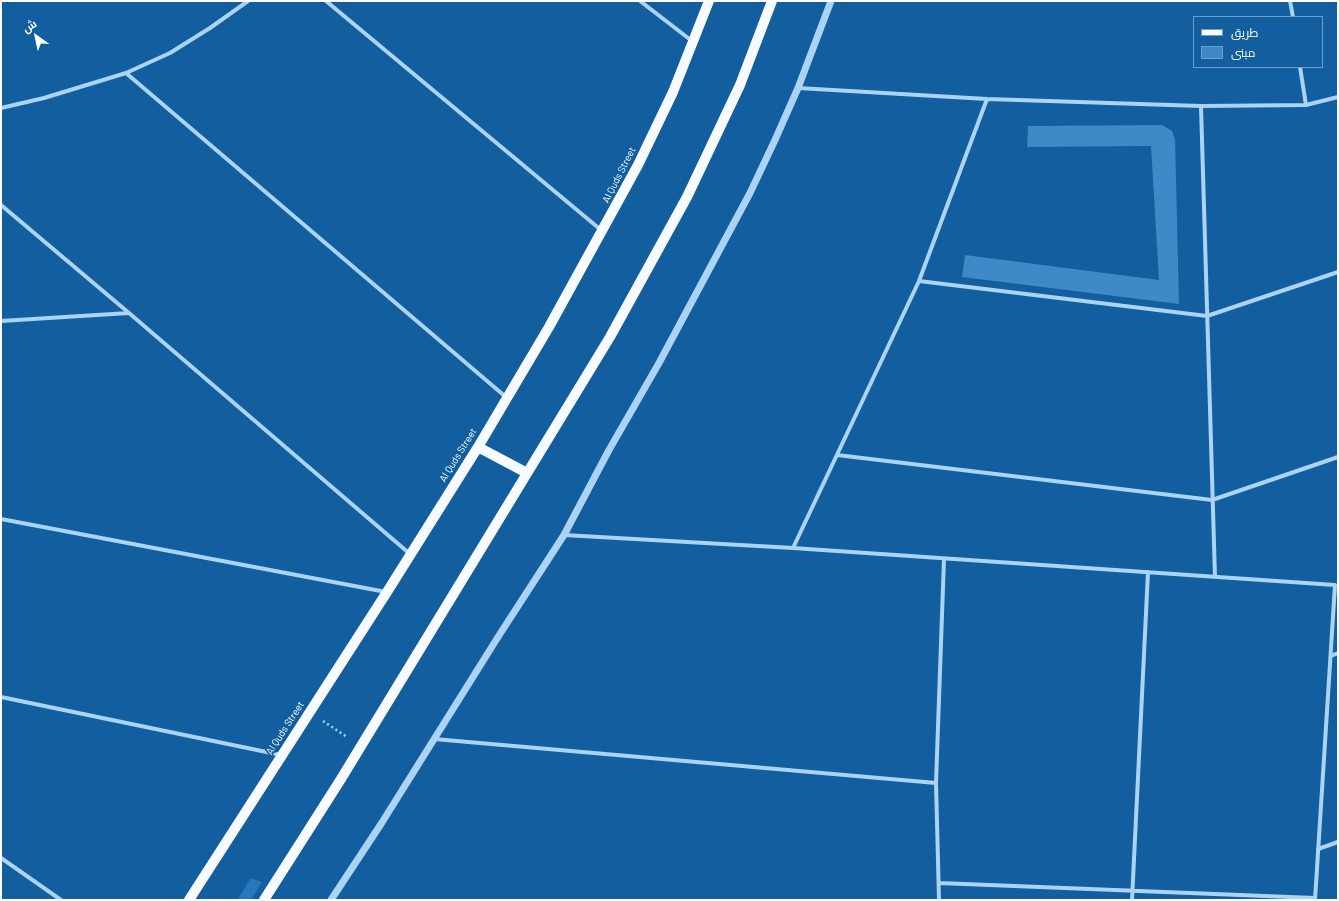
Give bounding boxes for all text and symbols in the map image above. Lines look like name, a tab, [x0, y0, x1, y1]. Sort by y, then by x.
north arrow	[16, 16, 56, 56]
text: ش	[20, 16, 39, 35]
legend	[1193, 16, 1323, 68]
text: طريق	[1231, 25, 1258, 39]
text: مبنى	[1231, 45, 1256, 59]
street label: Al Quds Street	[600, 145, 638, 205]
street label: Al Quds Street	[437, 426, 479, 484]
street label: Al Quds Street	[263, 699, 307, 757]

